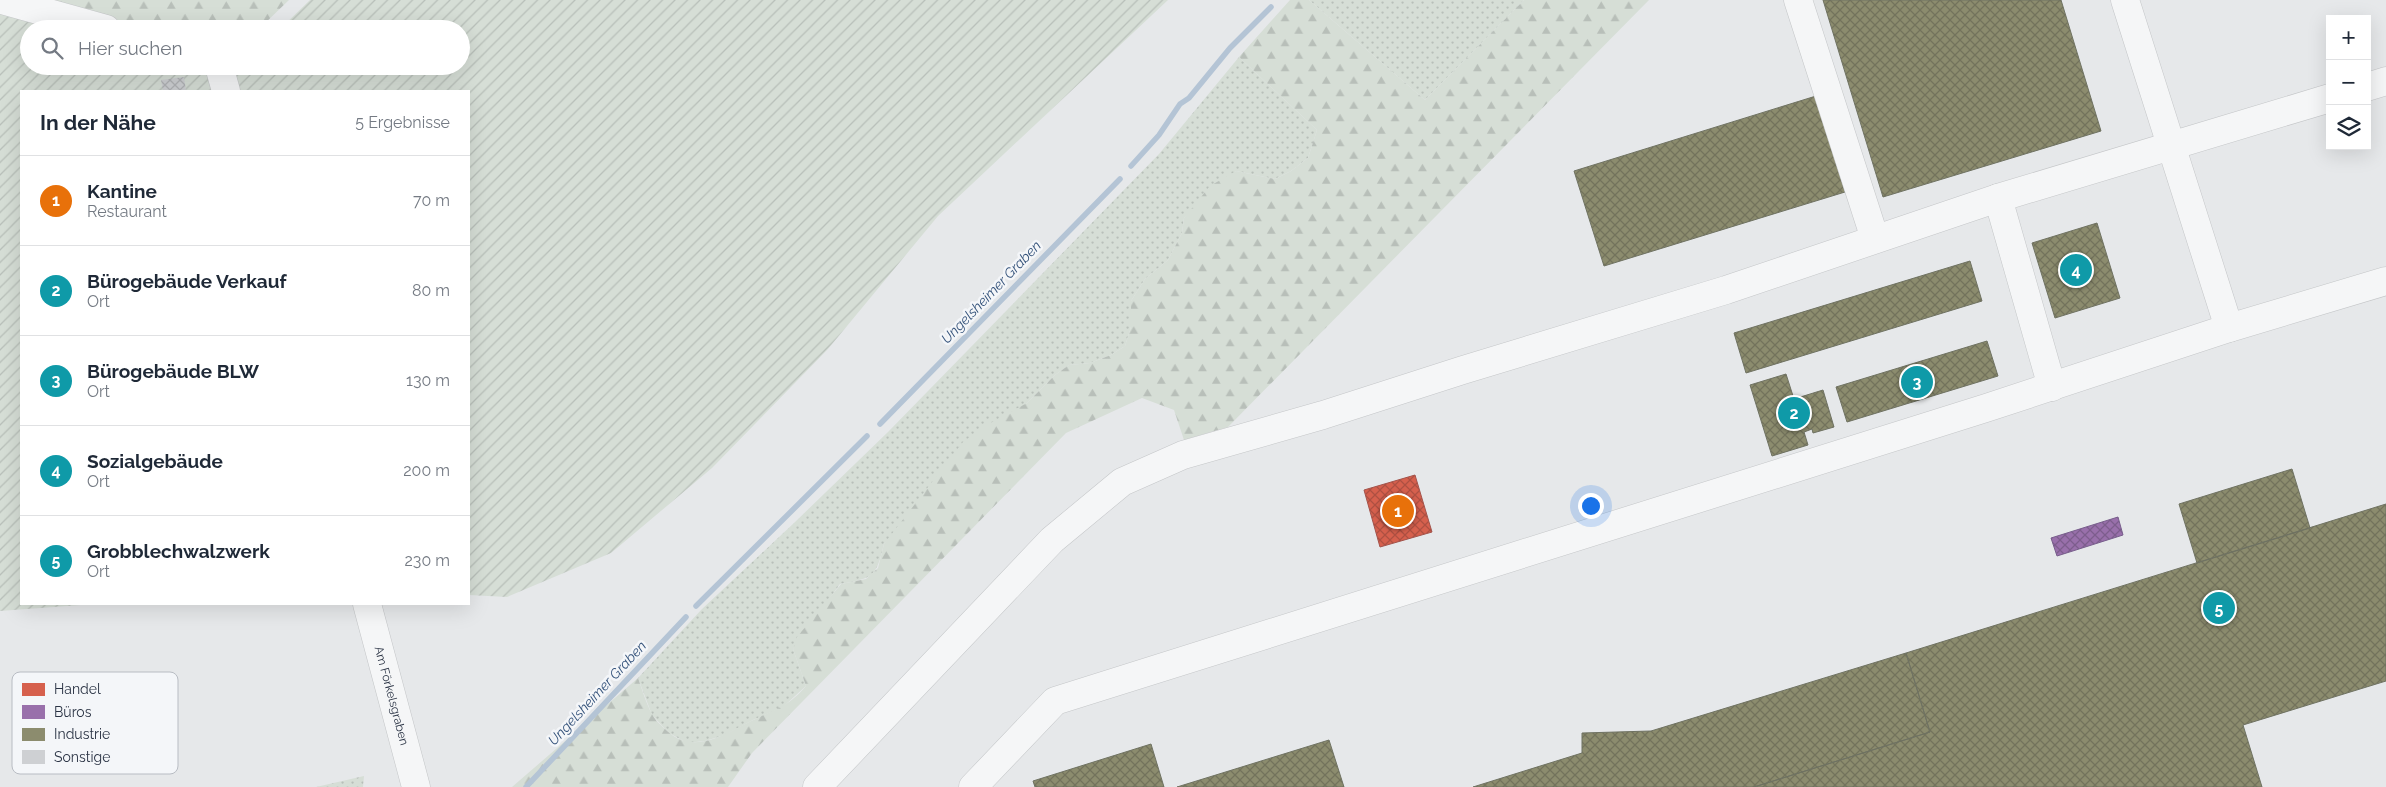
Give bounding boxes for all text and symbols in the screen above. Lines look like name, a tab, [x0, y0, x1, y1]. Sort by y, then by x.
map controls	[2326, 15, 2371, 150]
button: +	[2326, 15, 2371, 60]
search box	[20, 20, 470, 75]
icon: search	[38, 34, 66, 62]
text: Hier suchen	[78, 37, 183, 59]
button: −	[2326, 60, 2371, 105]
button: layers	[2326, 105, 2371, 150]
text: In der Nähe	[40, 110, 156, 135]
text: 5 Ergebnisse	[355, 113, 450, 132]
text: Kantine	[87, 180, 157, 202]
text: 1	[52, 191, 60, 210]
text: 70 m	[413, 191, 450, 210]
text: Restaurant	[87, 202, 167, 221]
water label: Ungelsheimer Graben	[938, 237, 1044, 347]
pin: 4	[2060, 251, 2092, 289]
text: Bürogebäude Verkauf	[87, 270, 287, 292]
text: 2	[51, 281, 61, 300]
text: 80 m	[412, 281, 450, 300]
text: Ort	[87, 292, 110, 311]
text: Bürogebäude BLW	[87, 360, 259, 382]
pin: 3	[1901, 363, 1933, 401]
text: 3	[52, 371, 60, 390]
text: 130 m	[406, 371, 450, 390]
text: Ort	[87, 382, 110, 401]
pin: 2	[1778, 394, 1810, 432]
text: Sozialgebäude	[87, 450, 223, 472]
text: 4	[51, 461, 61, 480]
text: 200 m	[403, 461, 450, 480]
text: Ort	[87, 472, 110, 491]
pin: 1	[1382, 492, 1414, 530]
your location	[1578, 493, 1604, 519]
text: Grobblechwalzwerk	[87, 540, 270, 562]
text: 5	[52, 551, 60, 570]
text: 230 m	[405, 551, 450, 570]
text: Ort	[87, 562, 110, 581]
pin: 5	[2203, 589, 2235, 627]
water label: Ungelsheimer Graben	[545, 638, 649, 748]
street label: Am Förkelsgraben	[372, 645, 412, 747]
legend	[12, 672, 178, 774]
text: Handel	[54, 681, 101, 697]
text: Büros	[54, 704, 92, 720]
text: Industrie	[54, 726, 110, 742]
text: Sonstige	[54, 749, 110, 765]

